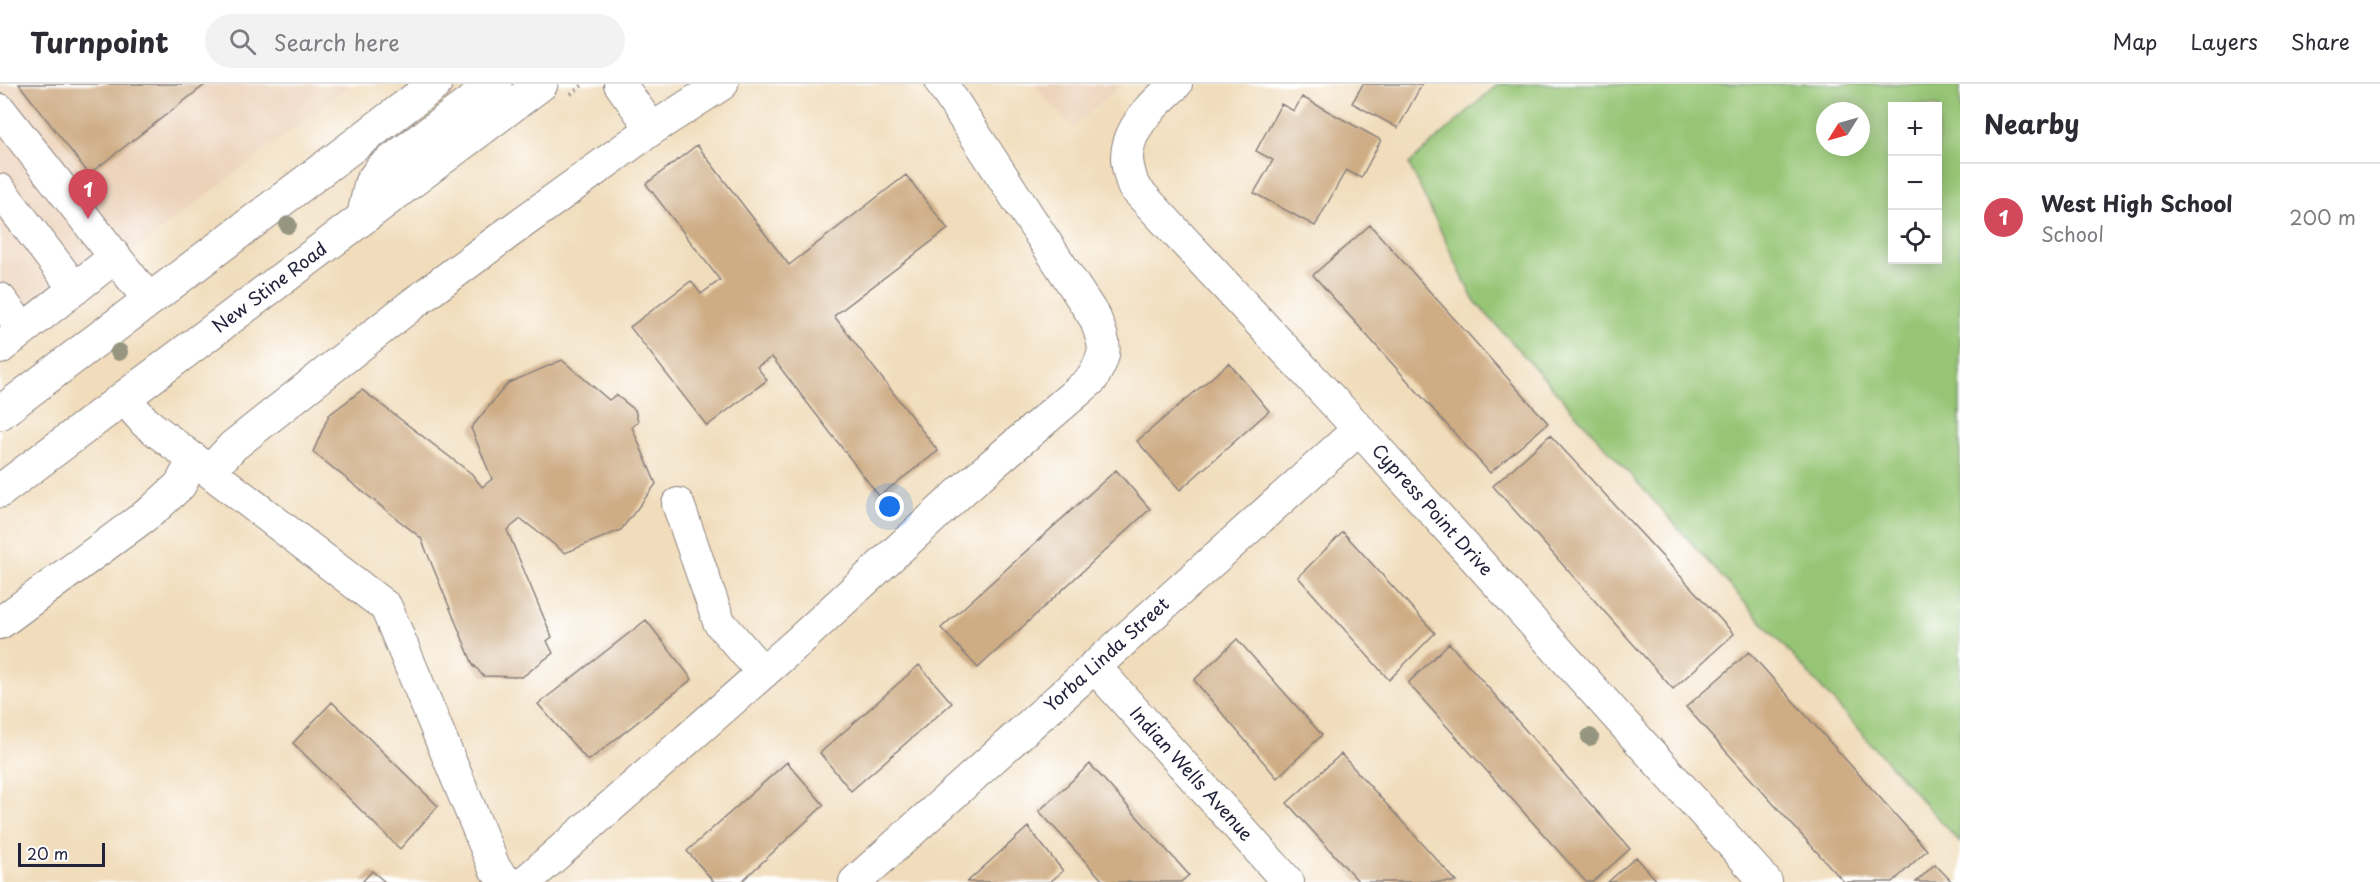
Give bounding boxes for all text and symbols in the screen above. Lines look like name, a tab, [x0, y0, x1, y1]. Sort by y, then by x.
search box	[205, 14, 625, 68]
text: Turnpoint	[30, 20, 169, 63]
icon: search	[226, 25, 259, 58]
text: Search here	[274, 25, 400, 58]
text: Map	[2113, 25, 2157, 57]
text: Layers	[2190, 25, 2258, 57]
text: Share	[2291, 25, 2350, 57]
north arrow	[1816, 102, 1870, 156]
map controls	[1888, 102, 1942, 264]
button: +	[1888, 102, 1942, 156]
text: Nearby	[1984, 104, 2079, 143]
button: −	[1888, 156, 1942, 210]
pin: 1	[68, 170, 107, 219]
text: West High School	[2041, 186, 2233, 219]
text: 1	[1999, 202, 2008, 232]
text: 200 m	[2289, 202, 2356, 232]
button: locate	[1888, 210, 1942, 264]
text: School	[2041, 219, 2104, 249]
street label: New Stine Road	[206, 235, 332, 339]
street label: Cypress Point Drive	[1366, 437, 1500, 581]
your location	[875, 492, 904, 521]
street label: Yorba Linda Street	[1037, 590, 1175, 717]
street label: Indian Wells Avenue	[1124, 700, 1260, 846]
scale bar	[18, 840, 105, 868]
text: 20 m	[27, 841, 68, 865]

